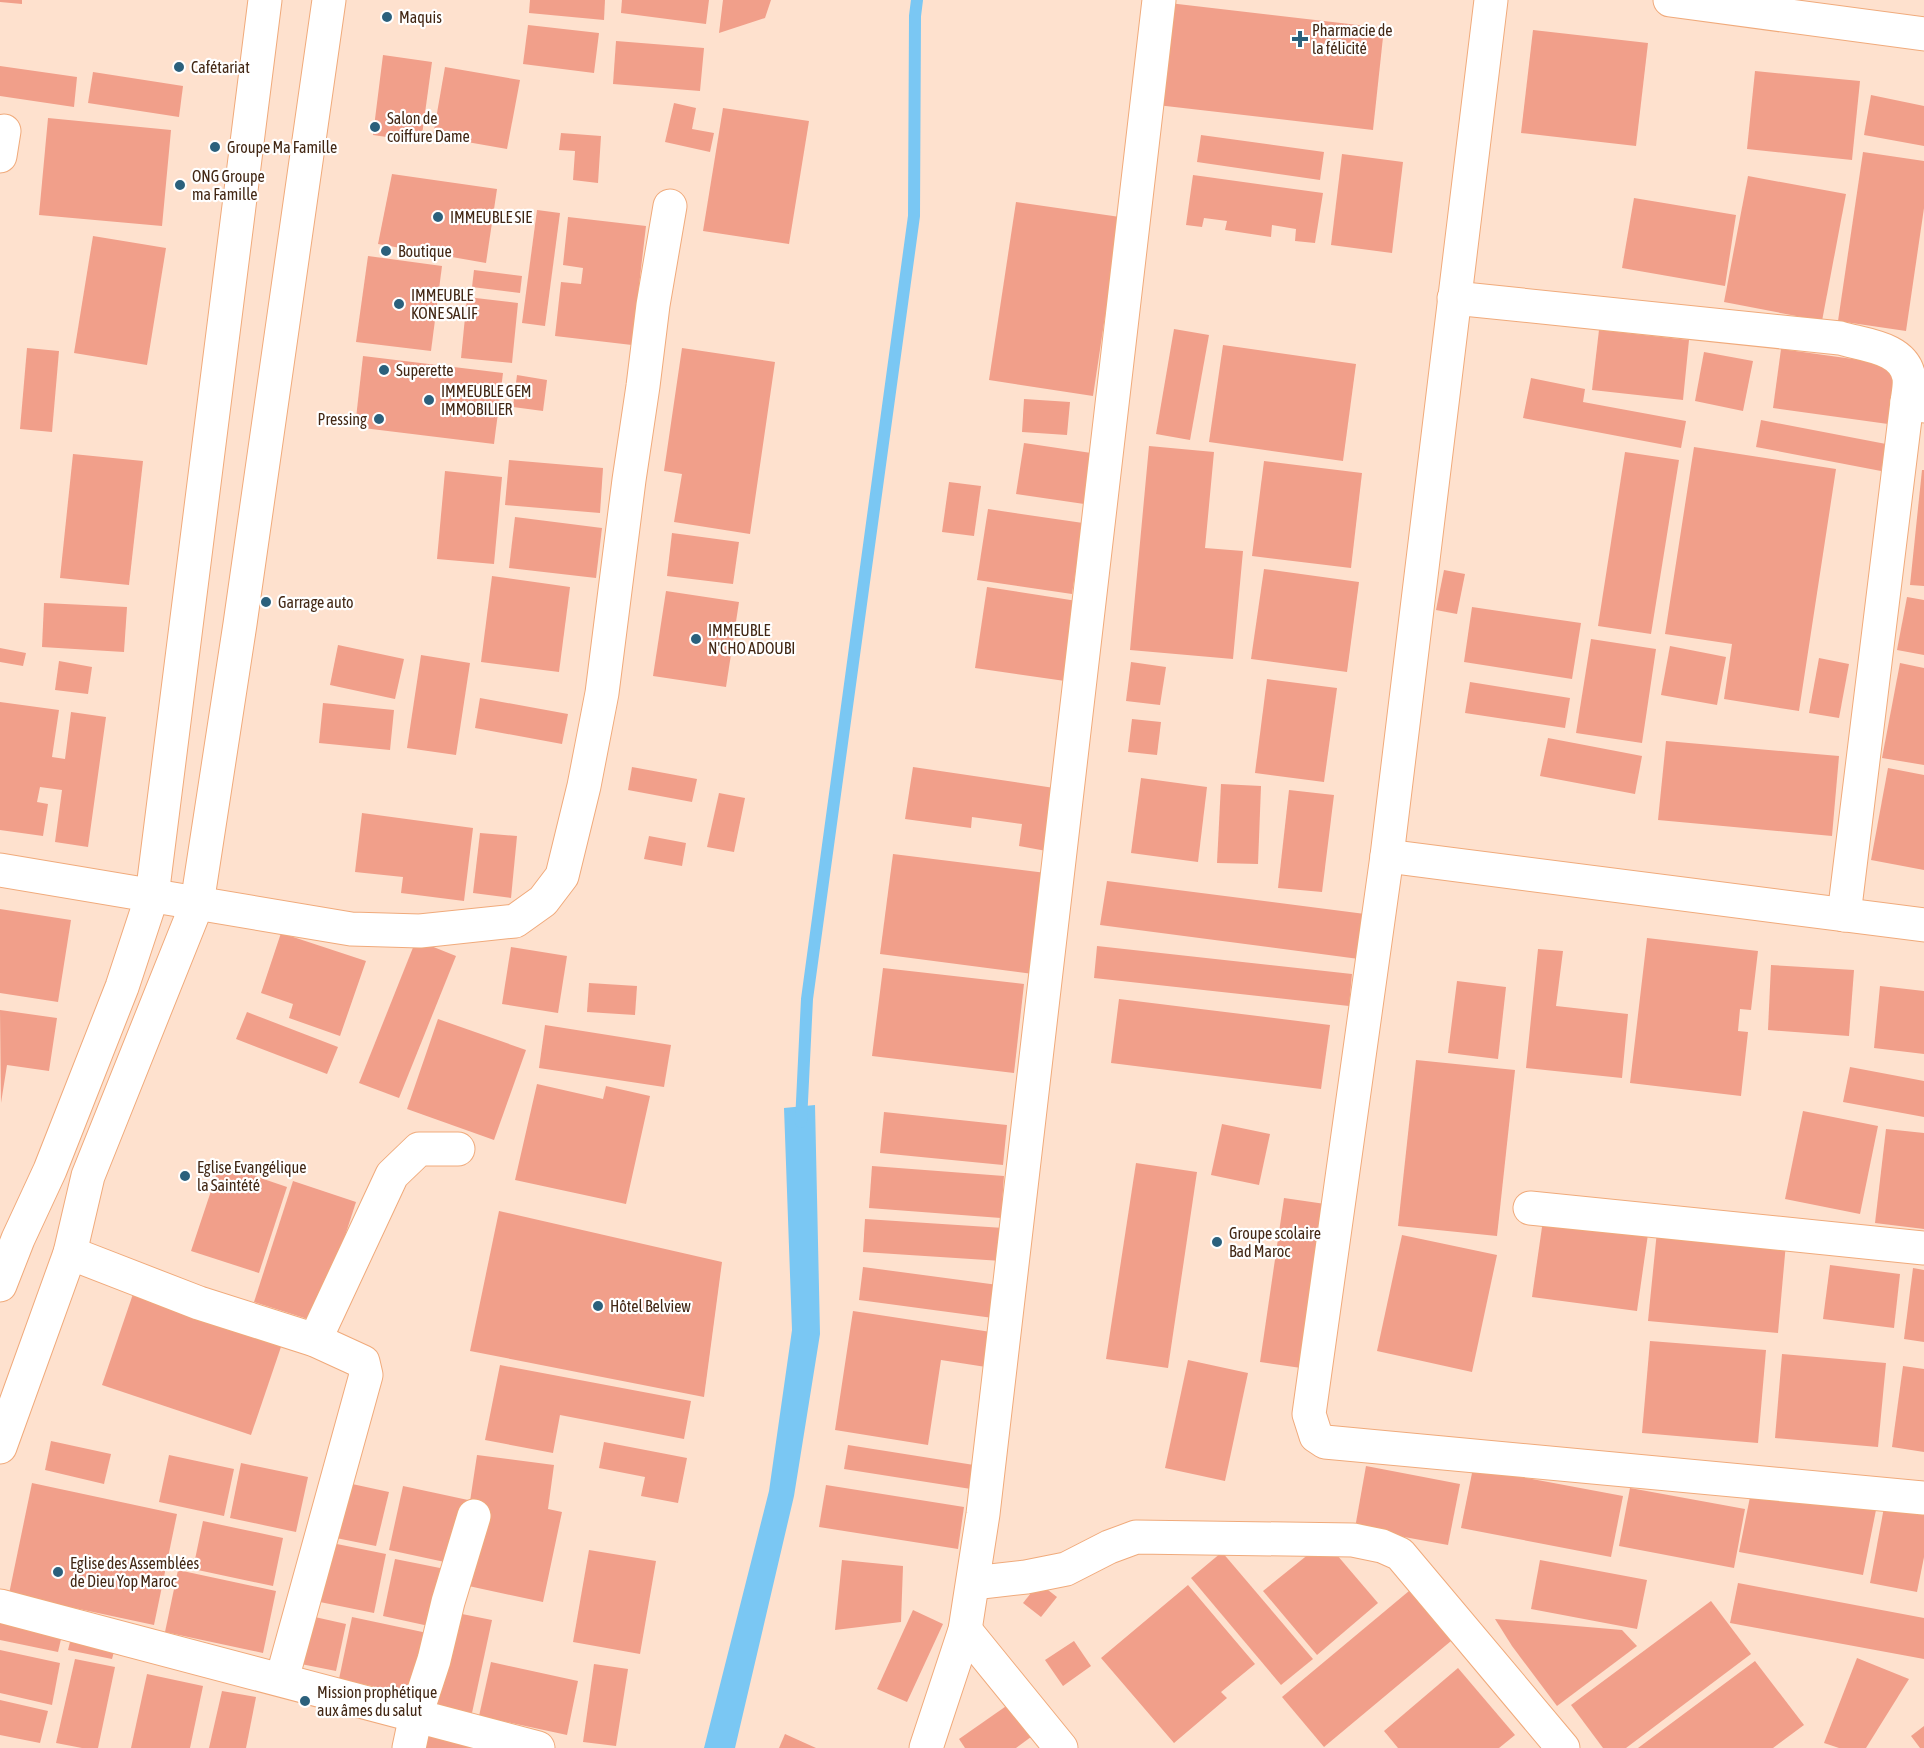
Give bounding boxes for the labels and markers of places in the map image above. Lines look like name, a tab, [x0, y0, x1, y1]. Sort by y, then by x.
place label: Maquis	[399, 8, 442, 27]
marker: Maquis	[380, 10, 394, 24]
place label: Pharmacie de la félicité	[1312, 21, 1393, 57]
marker: Pharmacie de la félicité	[1293, 32, 1307, 46]
place label: Cafétariat	[191, 58, 250, 76]
marker: Cafétariat	[172, 60, 186, 74]
place label: Salon de coiffure Dame	[387, 109, 470, 145]
marker: Salon de coiffure Dame	[368, 120, 382, 134]
place label: Groupe Ma Famille	[227, 138, 337, 157]
marker: Groupe Ma Famille	[208, 140, 222, 154]
place label: ONG Groupe ma Famille	[192, 167, 265, 203]
marker: ONG Groupe ma Famille	[173, 178, 187, 192]
place label: IMMEUBLE SIE	[450, 208, 532, 226]
marker: IMMEUBLE SIE	[431, 210, 445, 224]
place label: Boutique	[398, 242, 452, 261]
marker: Boutique	[379, 244, 393, 258]
place label: IMMEUBLE KONE SALIF	[411, 286, 478, 322]
marker: IMMEUBLE KONE SALIF	[392, 297, 406, 311]
place label: Superette	[396, 361, 454, 380]
marker: Superette	[377, 363, 391, 377]
place label: IMMEUBLE GEM IMMOBILIER	[441, 382, 532, 418]
marker: IMMEUBLE GEM IMMOBILIER	[422, 393, 436, 407]
place label: Pressing	[318, 410, 367, 429]
marker: Pressing	[372, 412, 386, 426]
place label: Garrage auto	[278, 593, 354, 612]
marker: Garrage auto	[259, 595, 273, 609]
place label: IMMEUBLE N'CHO ADOUBI	[708, 621, 795, 657]
marker: IMMEUBLE N'CHO ADOUBI	[689, 632, 703, 646]
place label: Eglise Evangélique la Saintété	[197, 1158, 307, 1194]
marker: Eglise Evangélique la Saintété	[178, 1169, 192, 1183]
place label: Groupe scolaire Bad Maroc	[1229, 1224, 1321, 1260]
marker: Groupe scolaire Bad Maroc	[1210, 1235, 1224, 1249]
place label: Hôtel Belview	[610, 1297, 691, 1315]
marker: Hôtel Belview	[591, 1299, 605, 1313]
place label: Eglise des Assemblées de Dieu Yop Maroc	[70, 1554, 199, 1591]
marker: Eglise des Assemblées de Dieu Yop Maroc	[51, 1565, 65, 1579]
place label: Mission prophétique aux âmes du salut	[317, 1683, 437, 1719]
marker: Mission prophétique aux âmes du salut	[298, 1694, 312, 1708]

